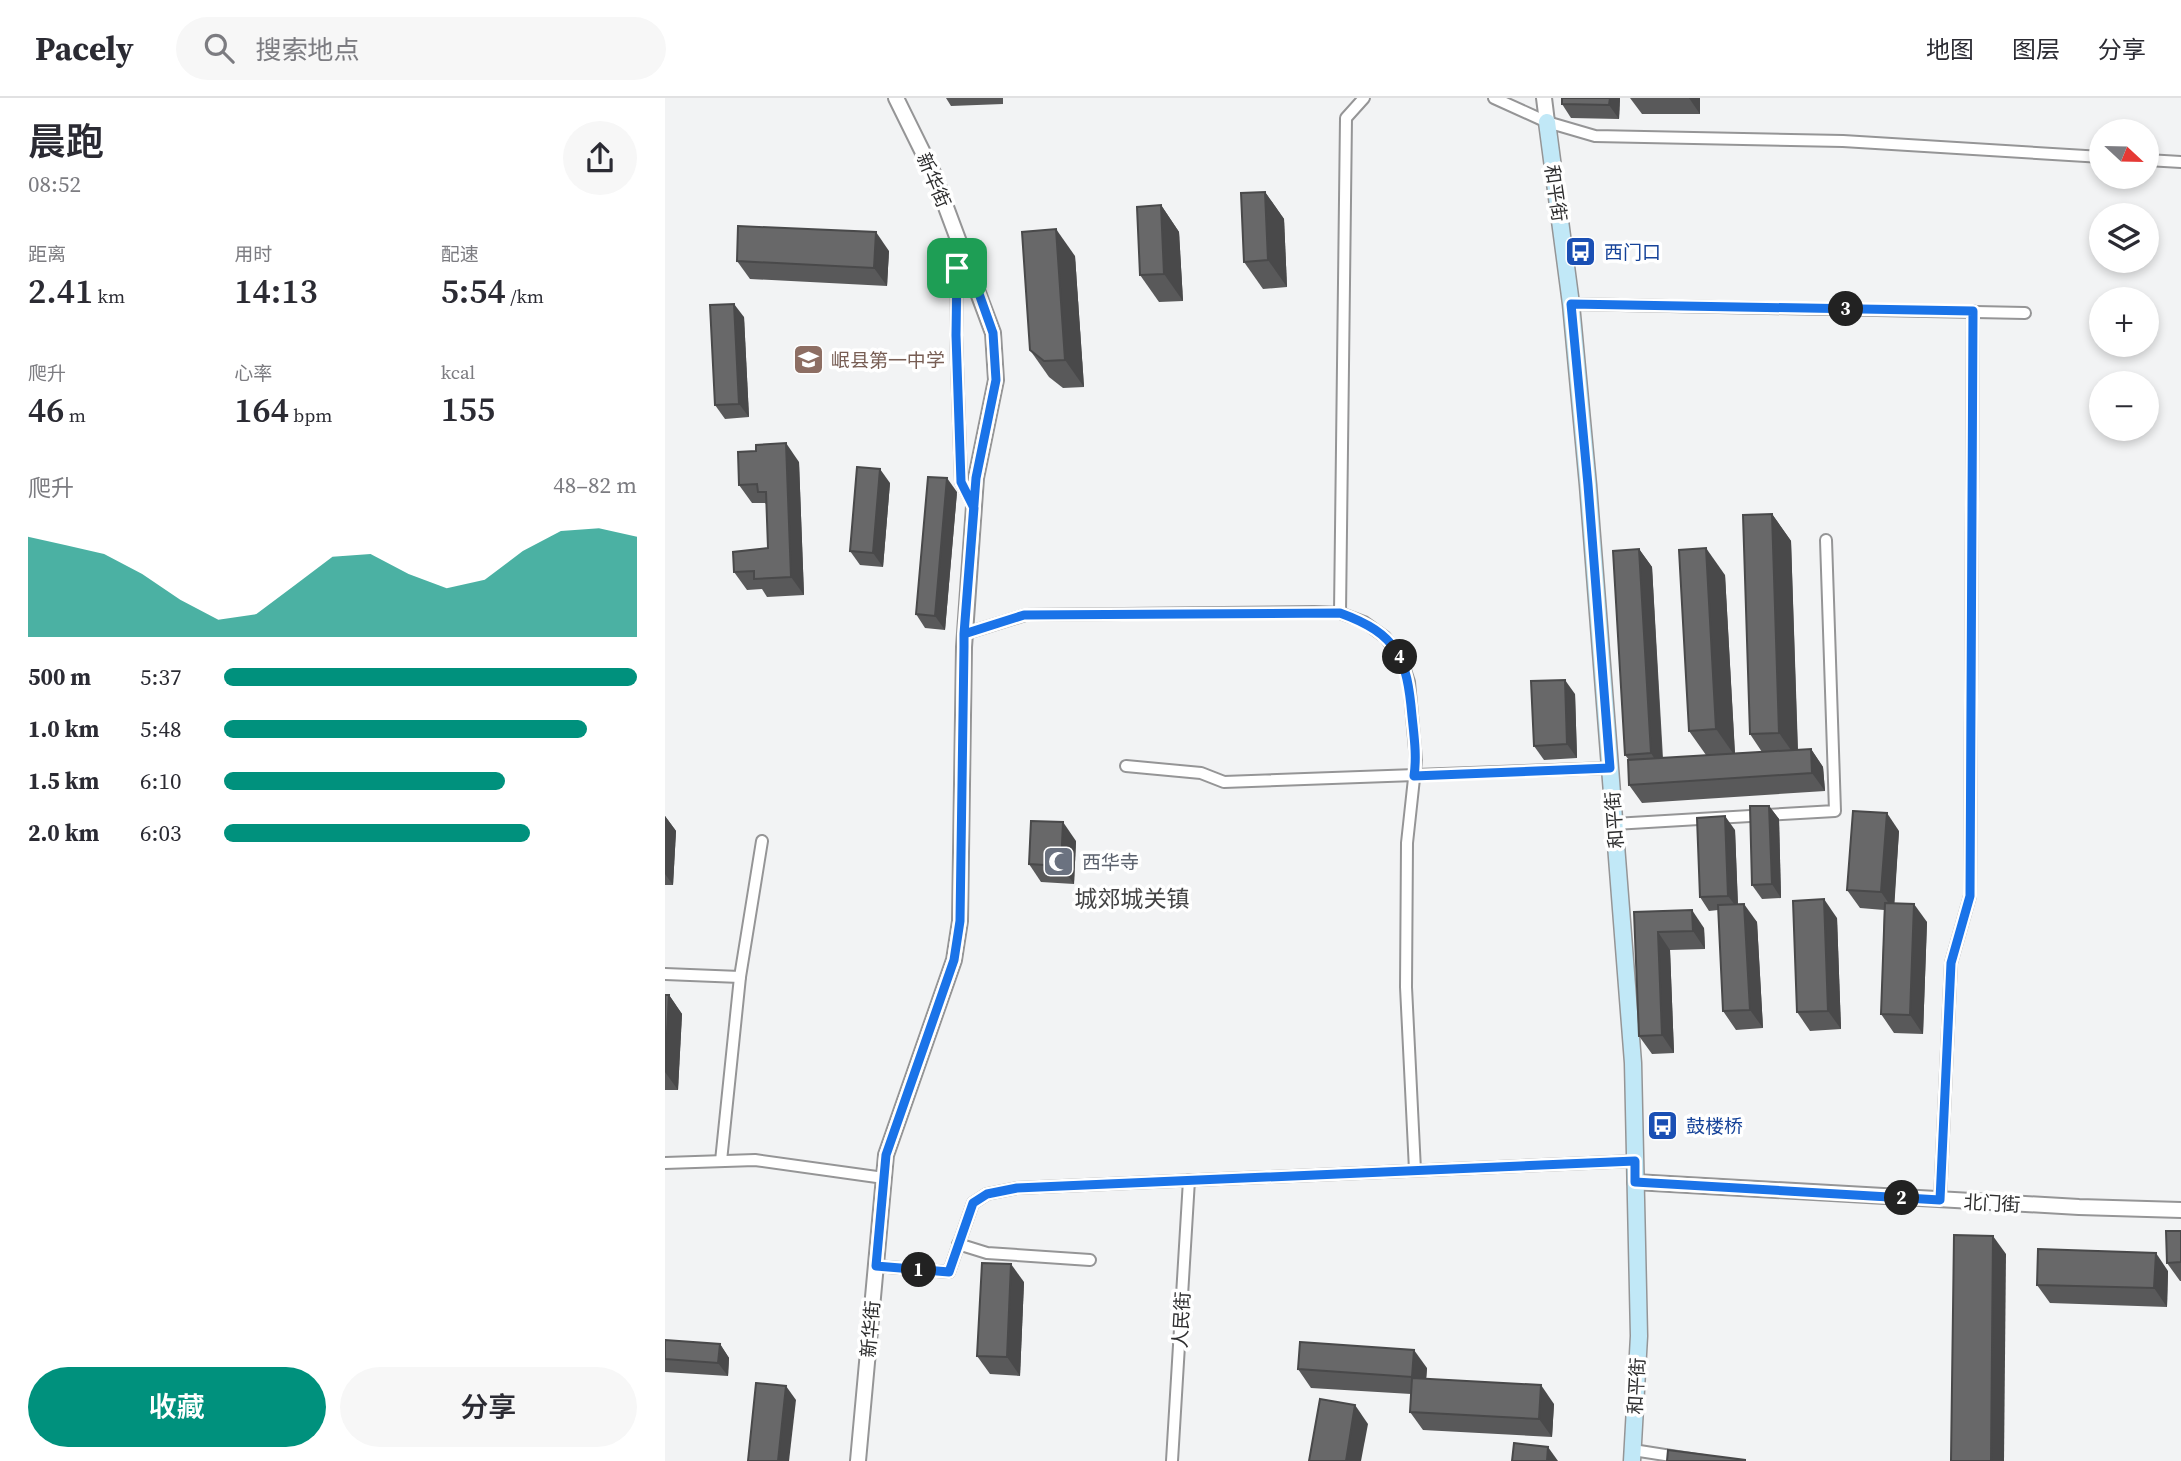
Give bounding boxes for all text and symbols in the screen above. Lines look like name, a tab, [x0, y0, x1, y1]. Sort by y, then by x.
search box	[176, 17, 666, 80]
text: Pacely	[35, 26, 134, 71]
icon: search	[200, 29, 238, 67]
text: 搜索地点	[256, 32, 360, 68]
text: 地图	[1926, 33, 1974, 66]
text: 图层	[2012, 33, 2060, 66]
text: 分享	[2098, 33, 2146, 66]
text: 晨跑	[28, 116, 104, 168]
north arrow	[2089, 119, 2159, 189]
map controls	[2089, 119, 2159, 441]
button: share	[563, 121, 637, 195]
street label: 新华街	[911, 149, 957, 211]
street label: 和平街	[1539, 163, 1573, 223]
text: 08:52	[28, 168, 81, 200]
button: layers	[2089, 203, 2159, 273]
bus stop icon: 西门口	[1564, 235, 1598, 269]
pin	[927, 238, 987, 298]
place label: 西门口	[1604, 239, 1661, 265]
text: 距离	[28, 241, 66, 267]
text: 用时	[234, 241, 272, 267]
text: 配速	[441, 241, 479, 267]
icon: arrive	[938, 249, 976, 287]
text: 2.41	[28, 267, 93, 315]
text: 14:13	[234, 267, 318, 315]
text: 5:54	[441, 267, 506, 315]
text: km	[93, 283, 125, 309]
text: /km	[506, 283, 544, 309]
button: +	[2089, 287, 2159, 357]
pin: 3	[1829, 292, 1863, 326]
text: 3	[1840, 295, 1851, 321]
school or university icon: 岷县第一中学	[791, 343, 825, 377]
place label: 岷县第一中学	[831, 347, 945, 373]
text: kcal	[441, 359, 475, 385]
text: 爬升	[28, 360, 66, 386]
text: 心率	[234, 360, 272, 386]
button: −	[2089, 371, 2159, 441]
text: 155	[441, 385, 495, 433]
text: 46	[28, 386, 64, 434]
text: 164	[234, 386, 289, 434]
text: m	[64, 402, 86, 428]
text: bpm	[289, 402, 332, 428]
text: 48–82 m	[553, 469, 637, 501]
text: 爬升	[28, 472, 74, 504]
pin: 4	[1383, 640, 1417, 674]
text: 4	[1394, 643, 1405, 669]
text: 500 m	[28, 661, 91, 693]
text: 5:37	[140, 661, 181, 693]
text: 1.0 km	[28, 713, 99, 745]
text: 5:48	[140, 713, 181, 745]
text: 1.5 km	[28, 765, 99, 797]
text: 6:10	[140, 765, 181, 797]
street label: 和平街	[1599, 791, 1629, 849]
text: 2.0 km	[28, 817, 99, 849]
text: 6:03	[140, 817, 181, 849]
mosque icon: 西华寺	[1042, 845, 1076, 879]
place label: 西华寺	[1082, 849, 1139, 875]
district label: 城郊城关镇	[1075, 883, 1190, 915]
bus stop icon: 鼓楼桥	[1646, 1109, 1680, 1143]
place label: 鼓楼桥	[1686, 1113, 1743, 1139]
pin: 2	[1885, 1180, 1919, 1216]
text: 2	[1896, 1184, 1907, 1210]
street label: 北门街	[1963, 1189, 2021, 1217]
pin: 1	[901, 1252, 937, 1288]
text: 1	[913, 1256, 924, 1282]
street label: 人民街	[1167, 1291, 1195, 1349]
street label: 新华街	[855, 1299, 885, 1359]
street label: 和平街	[1622, 1357, 1650, 1415]
button: 收藏	[28, 1367, 326, 1447]
button: 分享	[340, 1367, 637, 1447]

